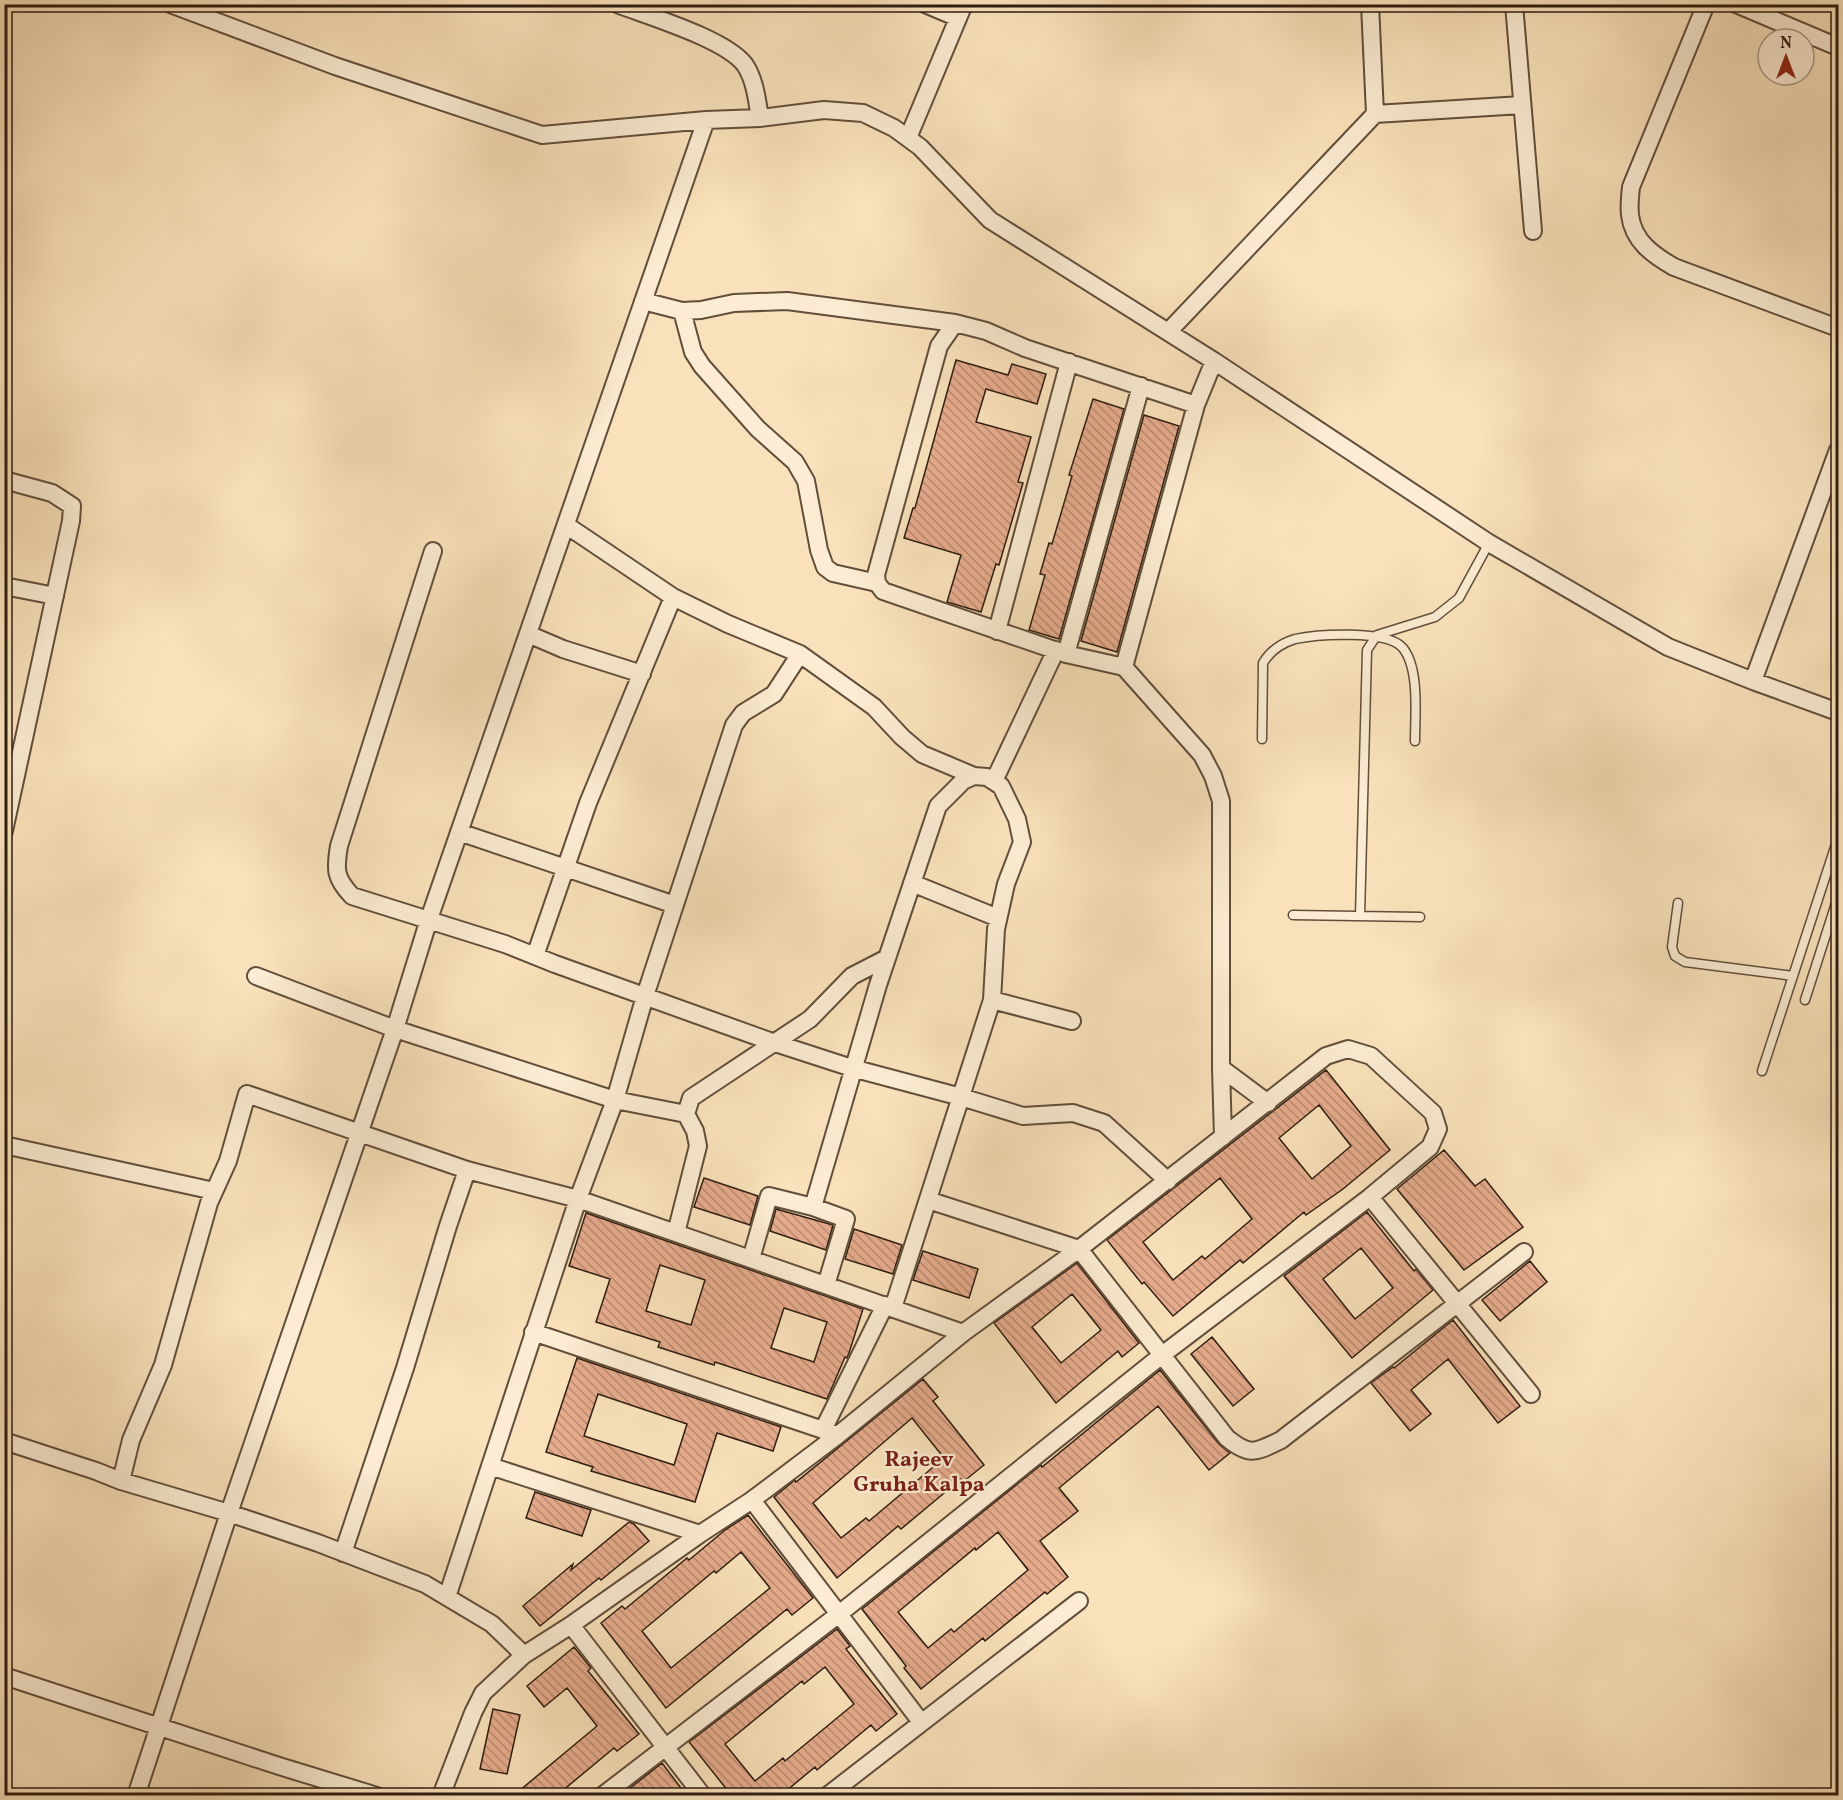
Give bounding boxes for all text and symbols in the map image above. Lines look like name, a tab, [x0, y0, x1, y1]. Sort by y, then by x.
north arrow	[1756, 27, 1816, 87]
text: N	[1780, 33, 1792, 55]
district label: Rajeev Gruha Kalpa	[853, 1445, 985, 1501]

